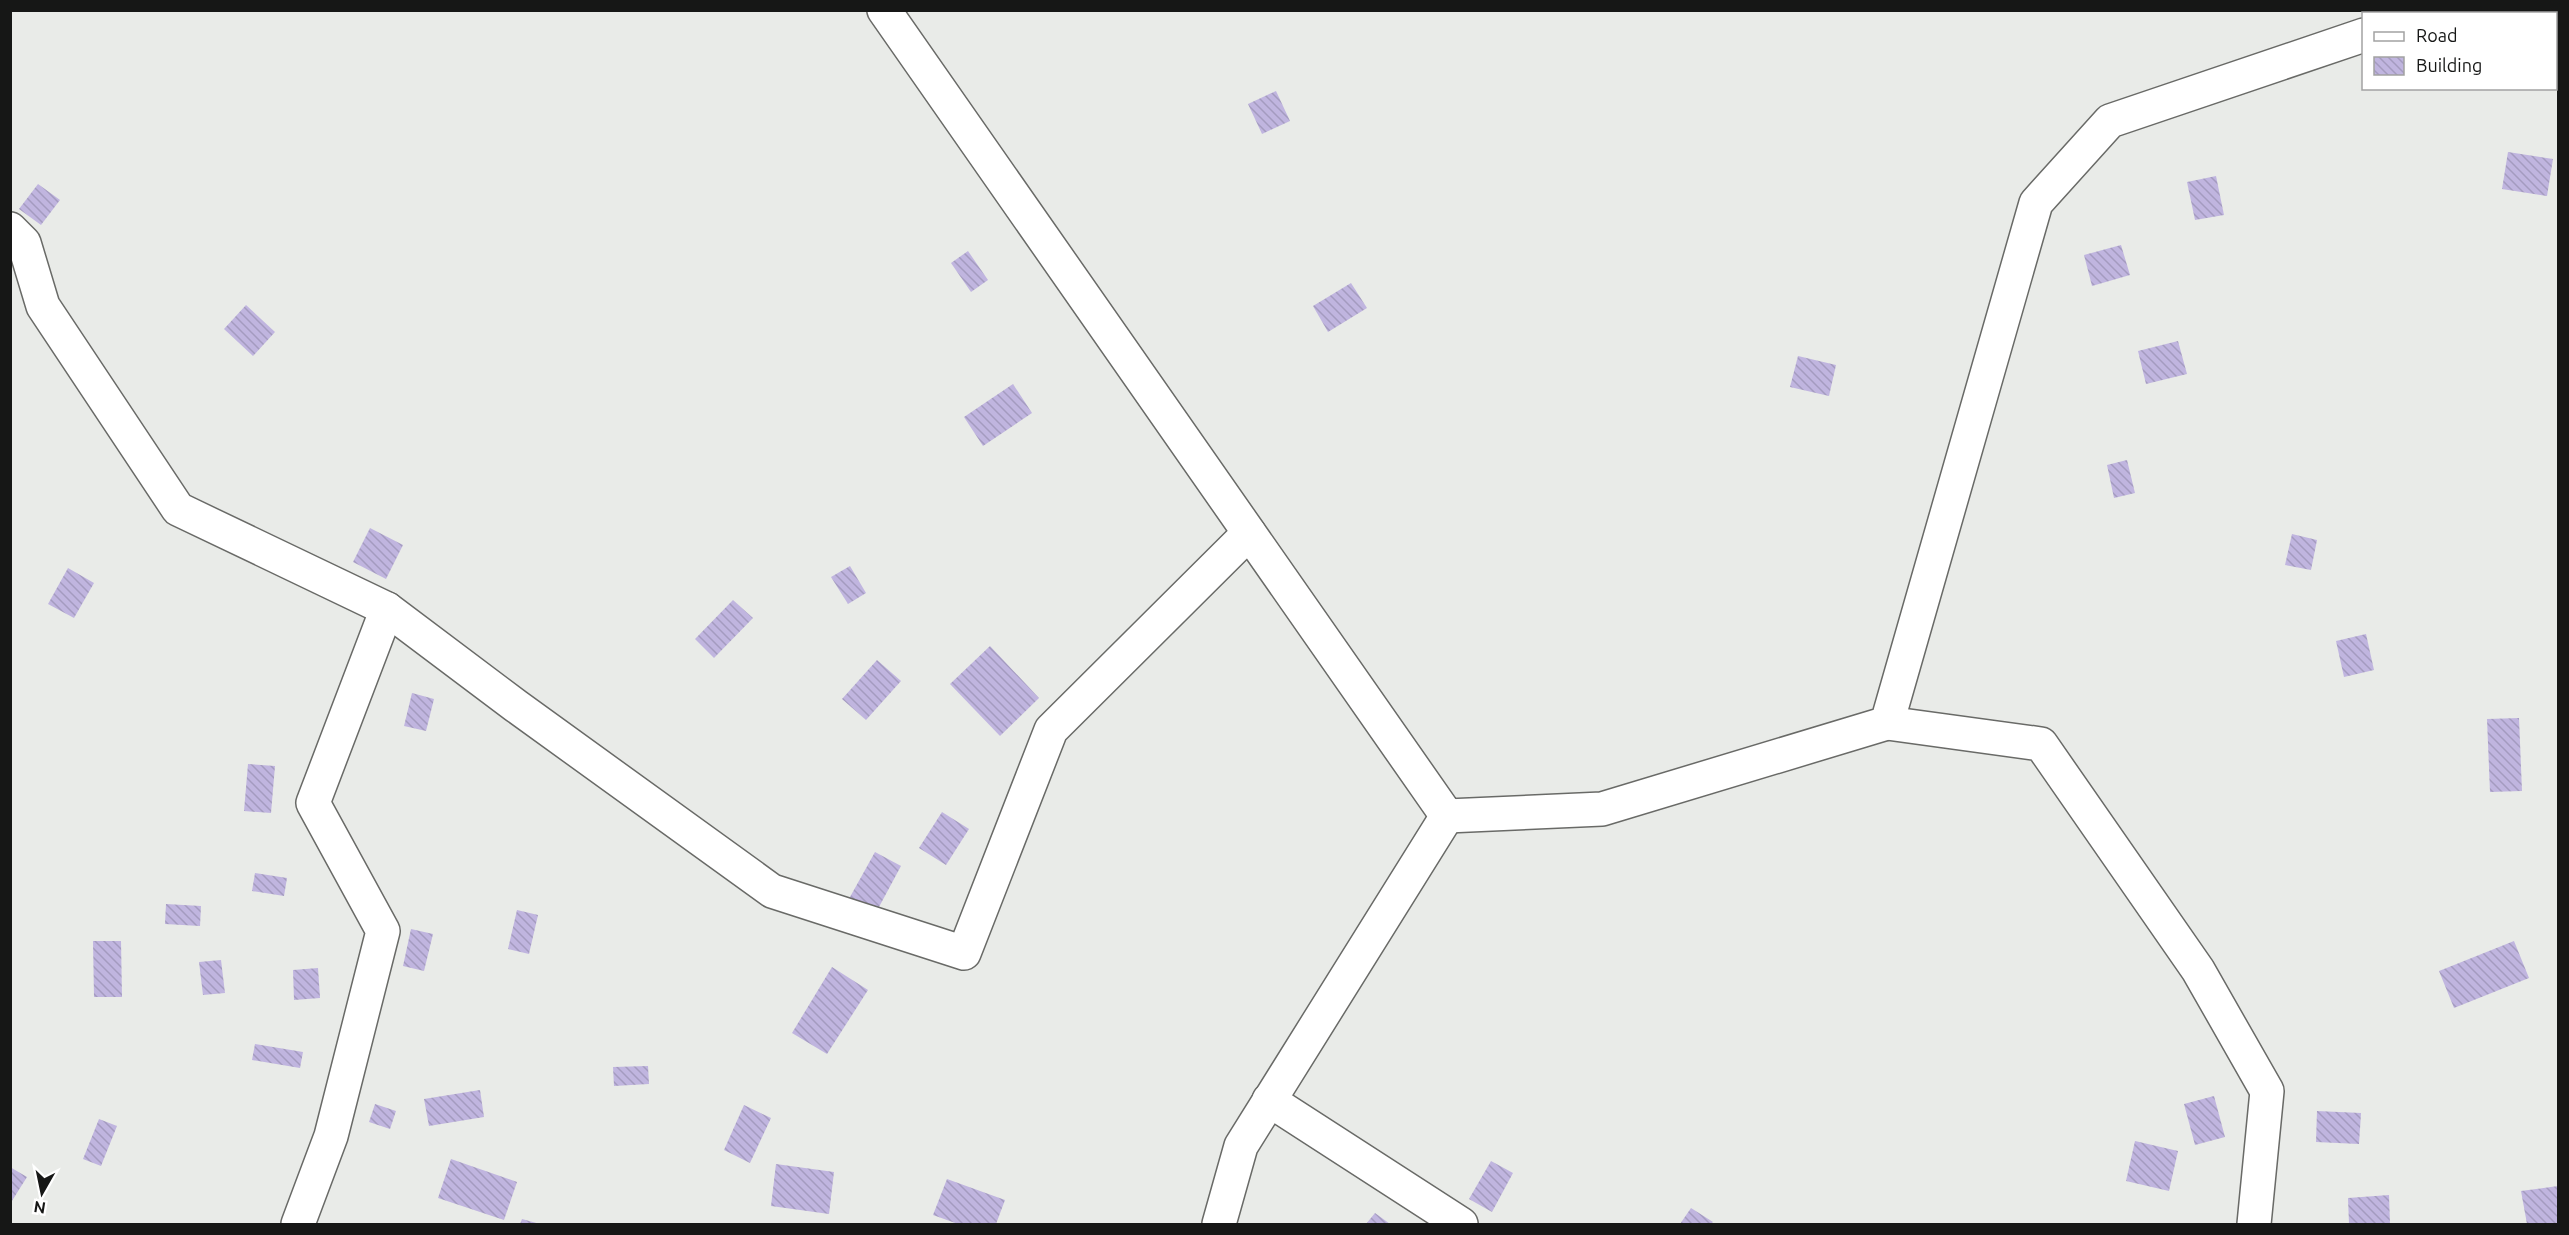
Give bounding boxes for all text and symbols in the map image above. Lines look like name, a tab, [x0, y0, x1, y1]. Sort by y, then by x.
legend	[2362, 12, 2557, 90]
text: Road	[2416, 25, 2458, 45]
text: Building	[2416, 55, 2482, 75]
north arrow	[12, 1163, 72, 1223]
text: N	[32, 1198, 47, 1218]

